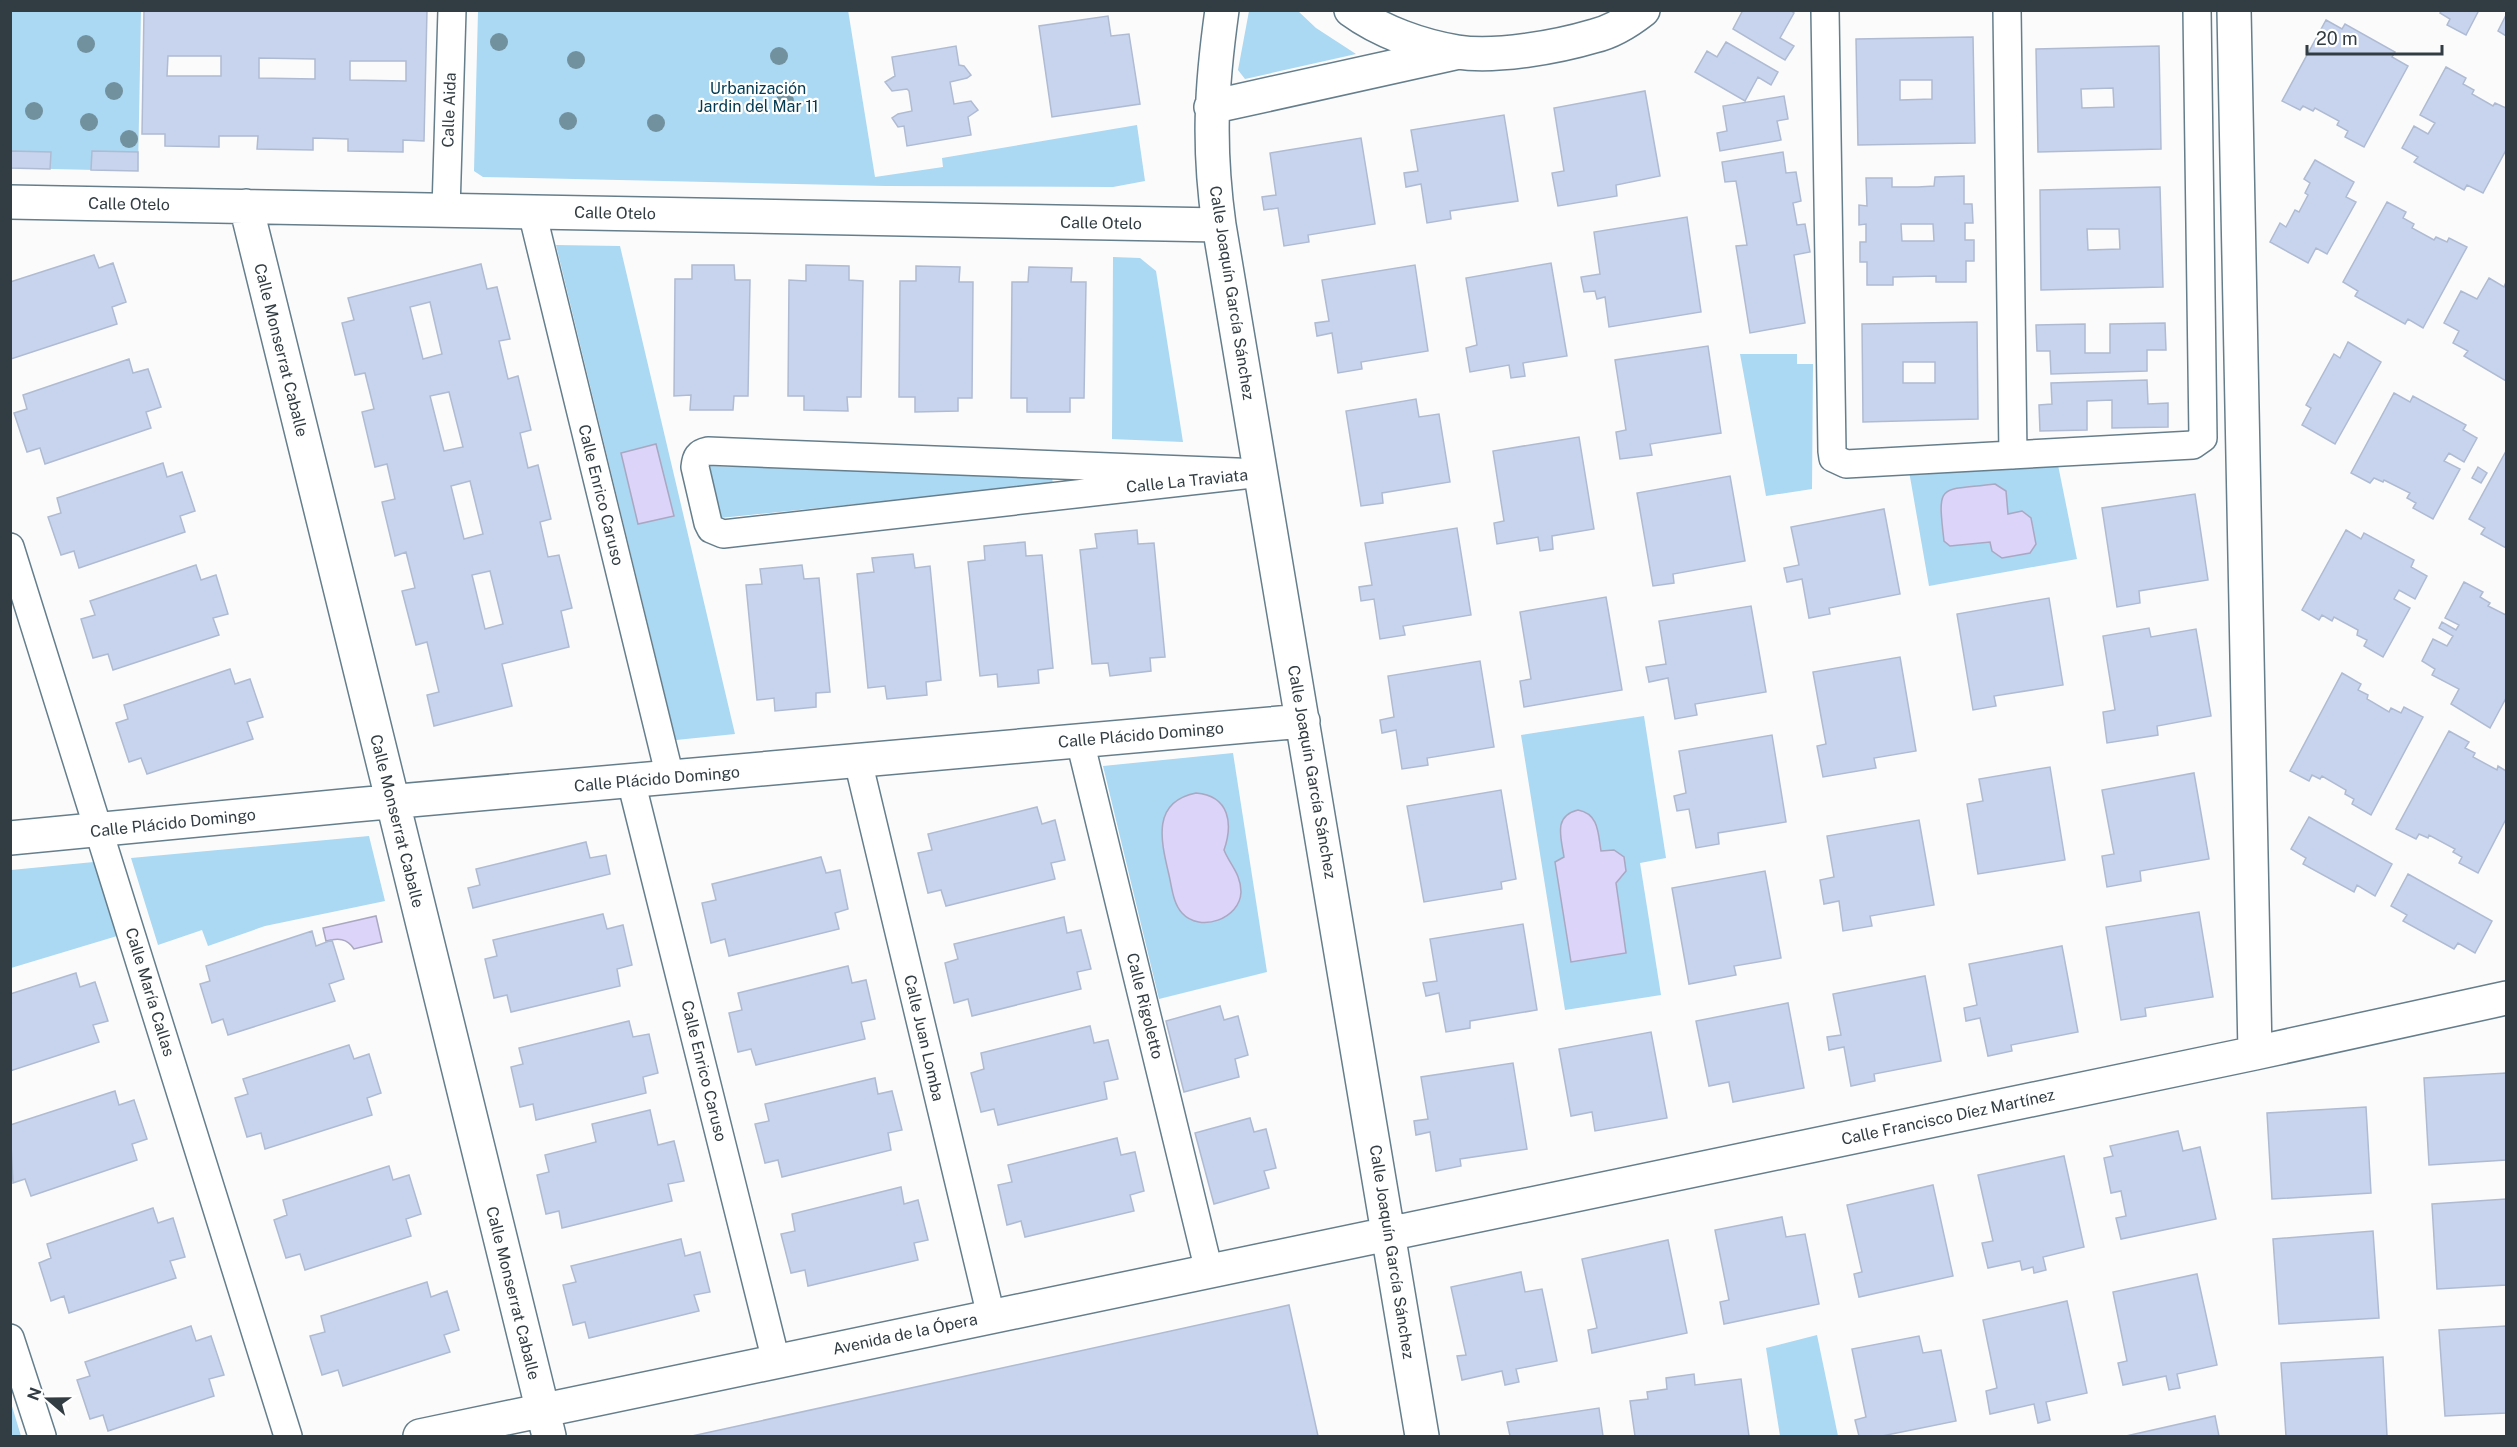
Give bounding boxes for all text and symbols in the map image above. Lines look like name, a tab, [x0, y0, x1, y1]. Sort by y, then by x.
scale bar	[2307, 18, 2442, 56]
text: 20 m	[2316, 28, 2358, 49]
street label: Calle Aida	[438, 72, 460, 148]
park label: Urbanización Jardin del Mar 11	[697, 79, 819, 116]
street label: Calle Joaquín García Sánchez	[1206, 184, 1258, 402]
street label: Calle Otelo	[88, 194, 170, 214]
street label: Calle Otelo	[574, 203, 656, 223]
street label: Calle Otelo	[1060, 213, 1142, 233]
street label: Calle Monserrat Caballe	[250, 261, 312, 439]
street label: Calle Enrico Caruso	[574, 422, 628, 568]
street label: Calle La Traviata	[1125, 465, 1249, 497]
street label: Calle Joaquín García Sánchez	[1284, 664, 1340, 881]
street label: Calle Plácido Domingo	[1057, 718, 1225, 752]
street label: Calle Monserrat Caballe	[366, 732, 428, 910]
street label: Calle Plácido Domingo	[573, 762, 741, 796]
street label: Calle Plácido Domingo	[89, 805, 257, 841]
street label: Calle María Callas	[121, 925, 179, 1059]
street label: Calle Rigoletto	[1123, 951, 1167, 1061]
street label: Calle Juan Lomba	[900, 973, 948, 1103]
street label: Calle Enrico Caruso	[677, 998, 731, 1144]
street label: Calle Francisco Díez Martínez	[1840, 1085, 2057, 1149]
street label: Calle Joaquín García Sánchez	[1366, 1143, 1418, 1361]
street label: Calle Monserrat Caballe	[482, 1204, 544, 1382]
street label: Avenida de la Ópera	[831, 1308, 979, 1359]
north arrow	[18, 1369, 78, 1429]
text: N	[23, 1385, 45, 1403]

